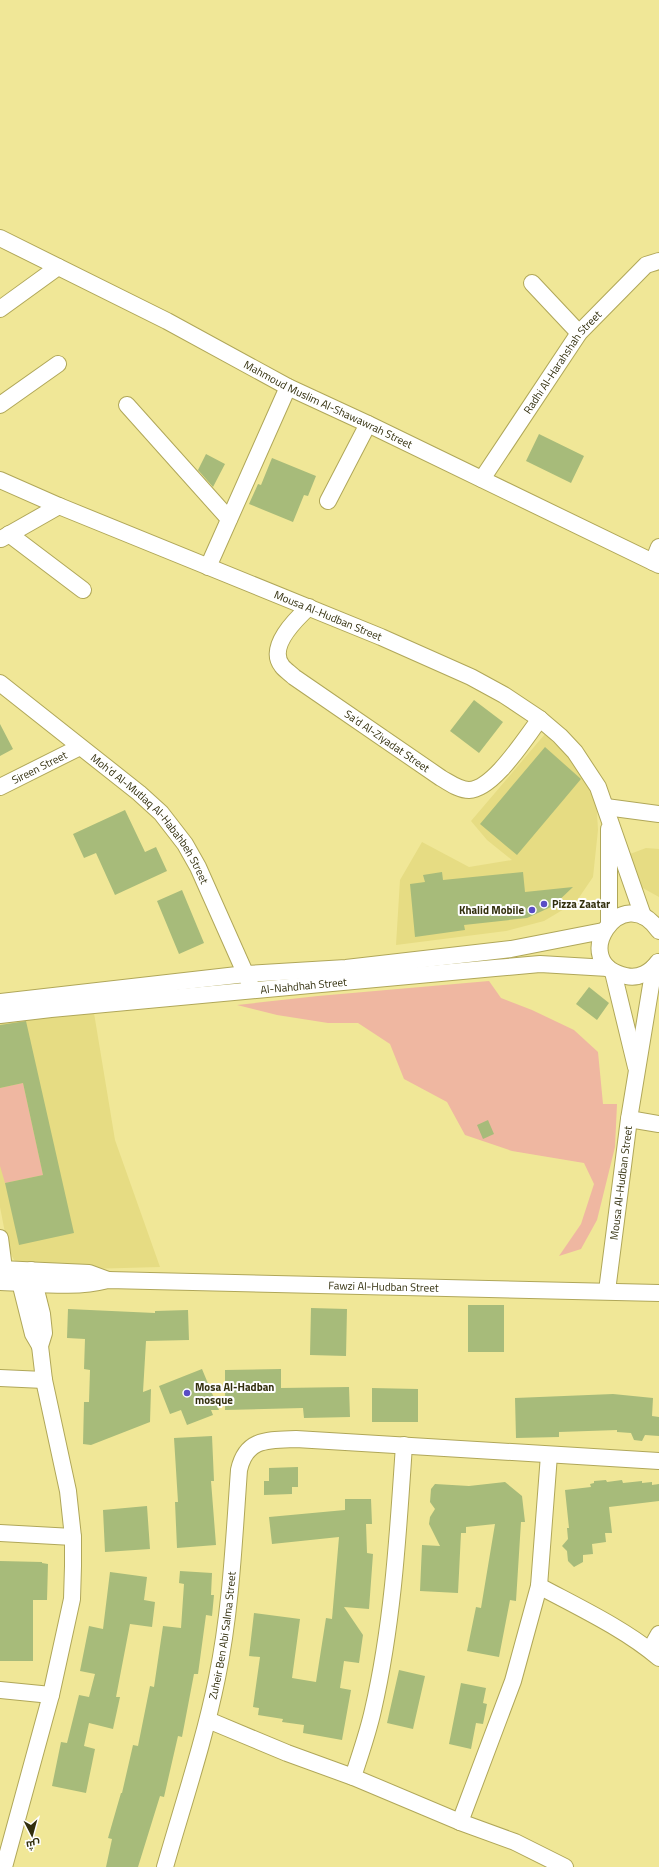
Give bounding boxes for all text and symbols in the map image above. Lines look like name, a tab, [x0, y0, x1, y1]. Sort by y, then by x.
street label: Radhi Al-Harahshah Street	[520, 307, 605, 417]
street label: Mahmoud Muslim Al-Shawawrah Street	[241, 356, 415, 452]
street label: Mousa Al-Hudban Street	[272, 586, 385, 645]
street label: Sa’d Al-Ziyadat Street	[341, 706, 433, 776]
street label: Sireen Street	[9, 747, 70, 788]
street label: Moh’d Al-Mutlaq Al-Habahbeh Street	[87, 750, 213, 886]
place label: Pizza Zaatar	[552, 896, 610, 912]
marker: Pizza Zaatar	[539, 899, 549, 909]
place label: Khalid Mobile	[459, 902, 524, 918]
marker: Khalid Mobile	[527, 905, 537, 915]
street label: Al-Nahdhah Street	[260, 974, 348, 998]
street label: Mousa Al-Hudban Street	[606, 1125, 636, 1241]
street label: Fawzi Al-Hudban Street	[328, 1277, 439, 1296]
place label: Mosa Al-Hadban mosque	[195, 1379, 274, 1408]
marker: Mosa Al-Hadban mosque	[182, 1388, 192, 1398]
street label: Zuheir Ben Abi Salma Street	[205, 1571, 240, 1701]
north arrow	[12, 1815, 52, 1855]
text: ش	[25, 1836, 41, 1854]

